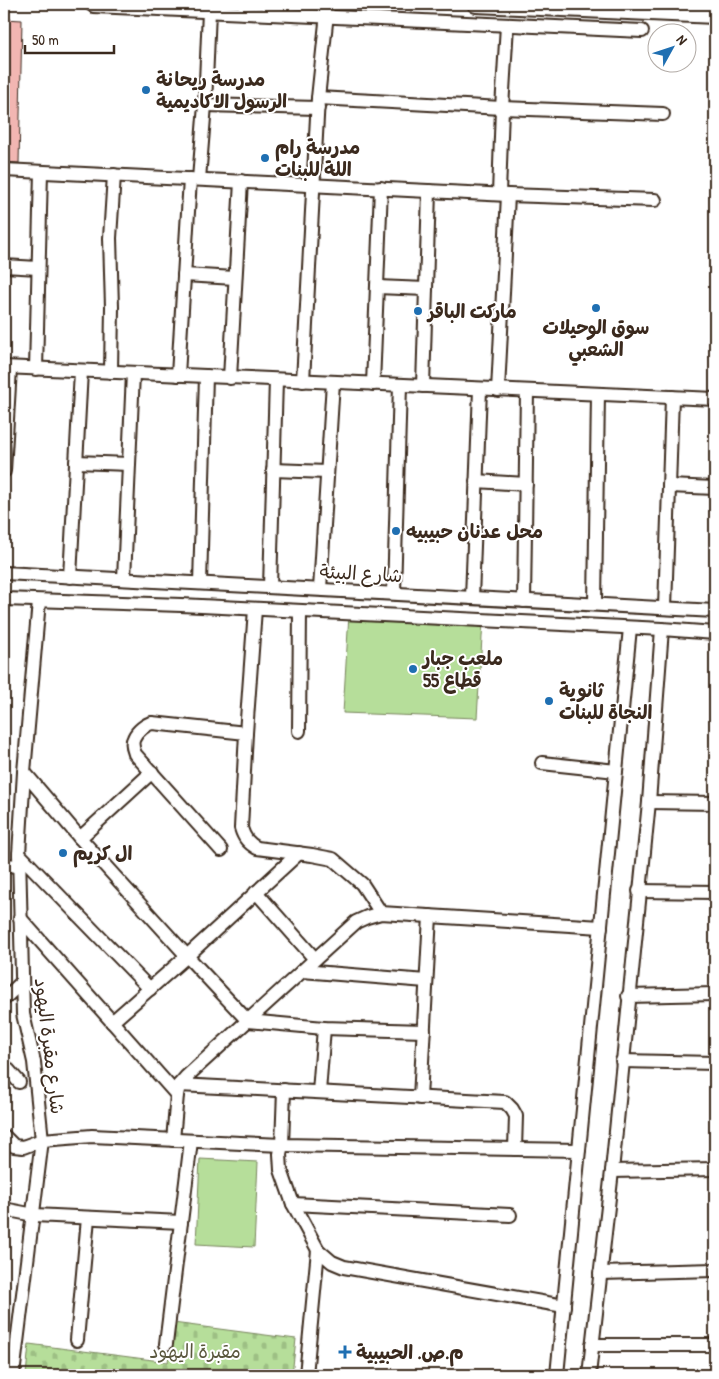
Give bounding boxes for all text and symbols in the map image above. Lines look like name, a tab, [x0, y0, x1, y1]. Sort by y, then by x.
scale bar	[25, 22, 114, 54]
north arrow	[646, 22, 696, 72]
text: 50 m	[32, 29, 59, 50]
text: N	[673, 30, 692, 49]
place label: مدرسة ريحانة الرسول الاكاديمية	[156, 66, 287, 114]
marker: مدرسة ريحانة الرسول الاكاديمية	[140, 84, 152, 96]
place label: مدرسة رام اللة للبنات	[275, 134, 360, 182]
marker: مدرسة رام اللة للبنات	[259, 152, 271, 164]
place label: ماركت الباقر	[426, 298, 517, 324]
marker: سوق الوحيلات الشعبي	[590, 302, 602, 314]
marker: ماركت الباقر	[412, 305, 424, 317]
place label: سوق الوحيلات الشعبي	[543, 314, 649, 366]
place label: محل عدنان حبيبيه	[406, 518, 543, 544]
marker: محل عدنان حبيبيه	[390, 525, 402, 537]
street label: شارع البيئة	[319, 558, 403, 589]
place label: ملعب جبار قطاع 55	[421, 645, 503, 694]
marker: ملعب جبار قطاع 55	[407, 663, 419, 675]
place label: ثانوية النجاة للبنات	[559, 677, 652, 725]
marker: ثانوية النجاة للبنات	[543, 695, 555, 707]
place label: ال كريم	[73, 840, 132, 868]
marker: ال كريم	[57, 847, 69, 859]
street label: شارع مقبرة اليهود	[28, 976, 71, 1116]
park label: مقبرة اليهود	[149, 1338, 241, 1364]
place label: م.ص. الحبيبية	[356, 1339, 464, 1367]
marker: م.ص. الحبيبية	[338, 1345, 352, 1359]

